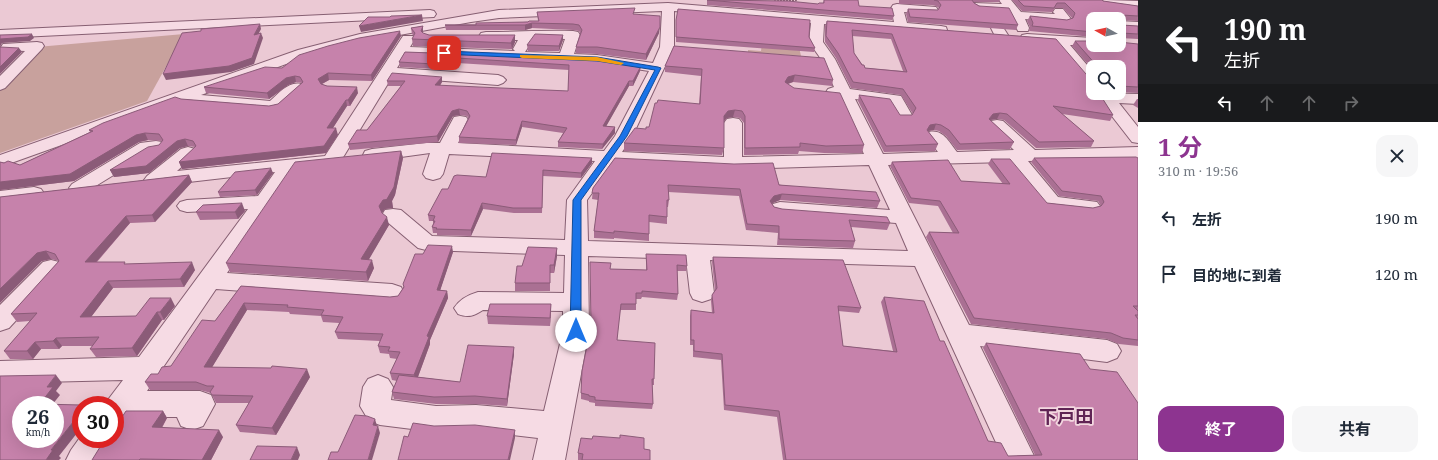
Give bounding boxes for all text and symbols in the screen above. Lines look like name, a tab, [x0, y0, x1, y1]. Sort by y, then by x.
text: 190 m	[1224, 10, 1306, 48]
north arrow	[1086, 12, 1126, 52]
map controls	[1086, 12, 1126, 100]
icon: left	[1158, 16, 1210, 68]
pin	[427, 36, 461, 70]
icon: arrive	[433, 42, 455, 64]
text: 左折	[1224, 48, 1260, 72]
button: search	[1086, 60, 1126, 100]
icon: left	[1214, 92, 1236, 114]
icon: ahead	[1256, 92, 1278, 114]
icon: ahead	[1298, 92, 1320, 114]
icon: right	[1340, 92, 1362, 114]
text: 1 分	[1158, 130, 1202, 163]
button: close	[1376, 135, 1418, 177]
text: 310 m · 19:56	[1158, 162, 1238, 180]
icon: left	[1158, 207, 1180, 229]
text: 190 m	[1375, 208, 1418, 228]
text: 左折	[1192, 209, 1222, 229]
icon: arrive	[1158, 263, 1180, 285]
text: 120 m	[1375, 264, 1418, 284]
text: 目的地に到着	[1192, 265, 1282, 285]
position arrow	[555, 310, 597, 352]
speed limit sign: 30	[72, 396, 124, 448]
text: 26	[27, 403, 49, 430]
district label: 下戸田	[1039, 404, 1093, 428]
button: 終了	[1158, 406, 1284, 452]
button: 共有	[1292, 406, 1418, 452]
text: km/h	[26, 425, 50, 439]

